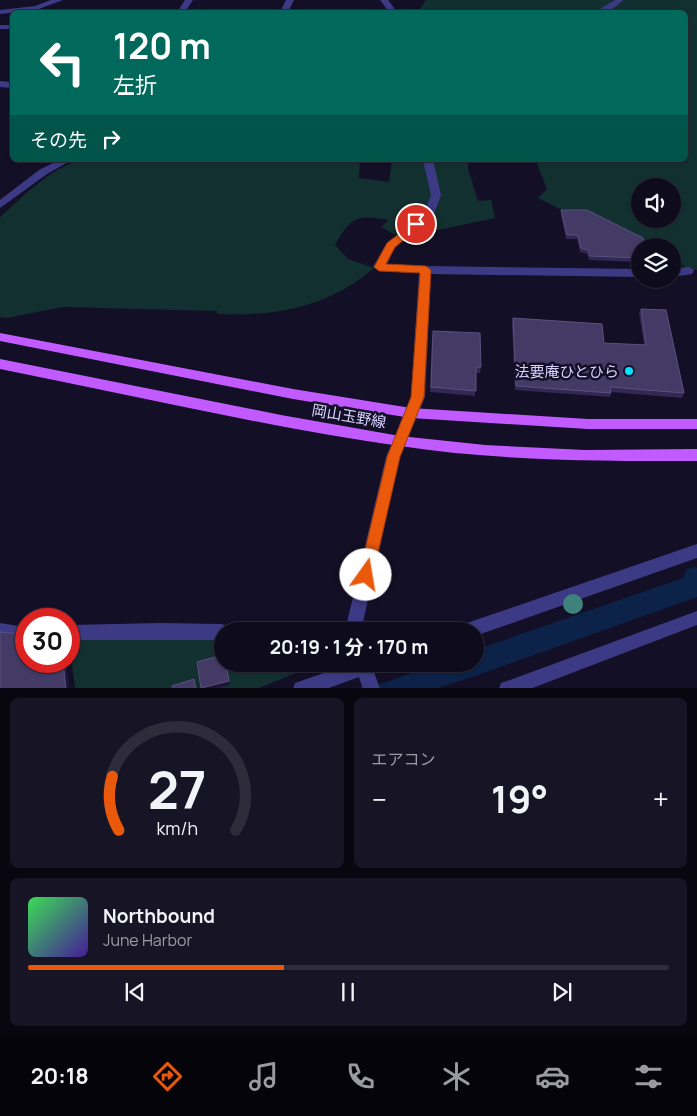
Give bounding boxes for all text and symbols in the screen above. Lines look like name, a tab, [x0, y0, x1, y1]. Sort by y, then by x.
text: 120 m	[113, 22, 211, 70]
icon: left	[30, 30, 95, 95]
text: 左折	[113, 70, 157, 100]
icon: right	[97, 125, 125, 153]
text: その先	[30, 127, 87, 153]
map controls	[631, 178, 681, 288]
button: sound	[631, 178, 681, 228]
pin	[395, 203, 437, 245]
icon: arrive	[402, 210, 430, 238]
button: layers	[631, 238, 681, 288]
place label: 法要庵ひとひら	[514, 361, 619, 382]
marker: 法要庵ひとひら	[623, 365, 635, 377]
street label: 岡山玉野線	[310, 399, 388, 433]
position arrow	[339, 548, 391, 600]
speed limit sign: 30	[15, 608, 80, 673]
text: 20:19 · 1 分 · 170 m	[270, 634, 428, 660]
text: エアコン	[372, 748, 436, 770]
text: 27	[147, 754, 206, 825]
text: 19°	[491, 772, 548, 824]
text: −	[372, 780, 387, 818]
text: +	[653, 780, 669, 818]
text: km/h	[156, 816, 198, 840]
text: Northbound	[103, 903, 215, 929]
text: June Harbor	[103, 929, 192, 951]
icon: previous	[121, 978, 149, 1006]
icon: pause	[334, 978, 362, 1006]
icon: next	[548, 978, 576, 1006]
icon: directions	[150, 1059, 185, 1094]
icon: music	[246, 1059, 281, 1094]
icon: phone	[343, 1059, 378, 1094]
icon: climate	[439, 1059, 474, 1094]
icon: car	[535, 1059, 570, 1094]
icon: filters	[631, 1059, 666, 1094]
text: 20:18	[31, 1061, 89, 1091]

